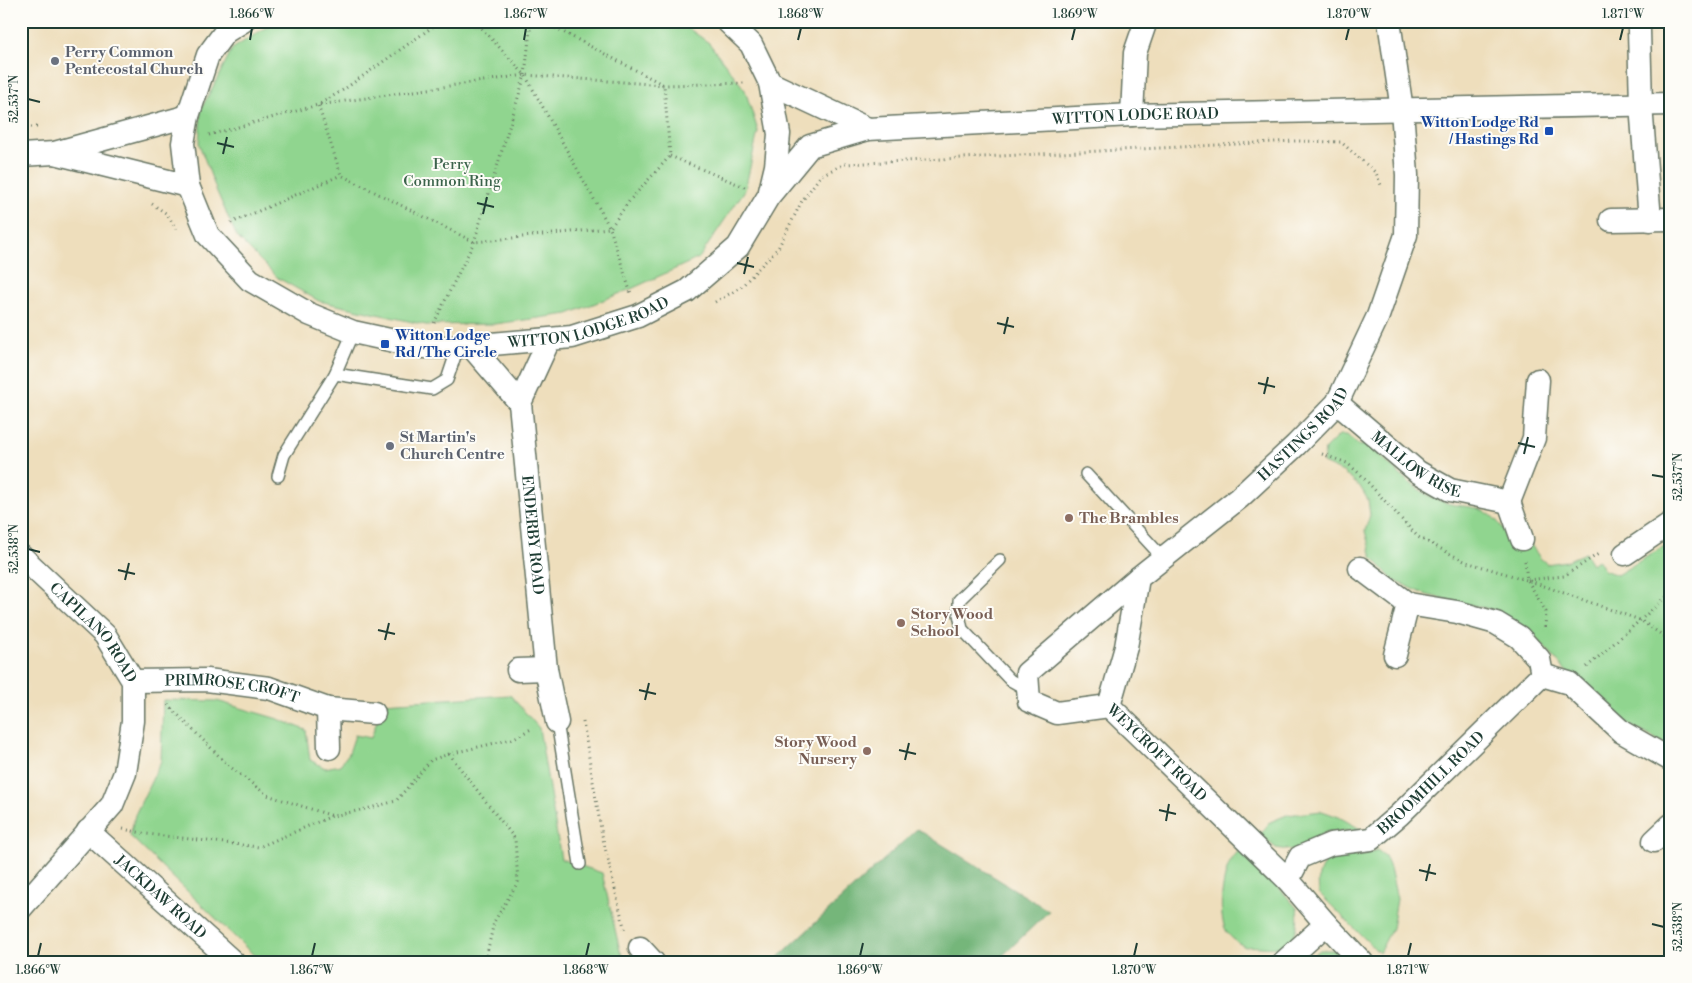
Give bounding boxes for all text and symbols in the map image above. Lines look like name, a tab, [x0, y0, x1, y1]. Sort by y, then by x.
text: 1.866°W	[229, 7, 276, 22]
text: 1.867°W	[504, 7, 549, 22]
text: 1.868°W	[778, 7, 825, 22]
text: 1.869°W	[1052, 7, 1099, 22]
text: 1.870°W	[1327, 7, 1372, 22]
text: 1.871°W	[1602, 7, 1645, 22]
place label: Perry Common Pentecostal Church	[65, 43, 204, 79]
marker: Perry Common Pentecostal Church	[49, 55, 61, 67]
text: 52.537°N	[7, 75, 22, 123]
street label: WITTON LODGE ROAD	[1050, 104, 1219, 129]
place label: Witton Lodge Rd / Hastings Rd	[1419, 113, 1540, 149]
marker: Witton Lodge Rd / Hastings Rd	[1543, 125, 1555, 137]
park label: Perry Common Ring	[403, 155, 501, 191]
street label: WITTON LODGE ROAD	[506, 293, 672, 353]
place label: Witton Lodge Rd / The Circle	[394, 326, 497, 362]
marker: Witton Lodge Rd / The Circle	[379, 338, 391, 350]
street label: HASTINGS ROAD	[1254, 385, 1353, 486]
street label: MALLOW RISE	[1367, 427, 1463, 502]
place label: St Martin's Church Centre	[400, 428, 505, 464]
marker: St Martin's Church Centre	[384, 440, 396, 452]
text: 52.537°N	[1671, 453, 1686, 501]
street label: ENDERBY ROAD	[517, 475, 548, 596]
place label: The Brambles	[1079, 509, 1179, 528]
marker: The Brambles	[1063, 512, 1075, 524]
text: 52.538°N	[7, 524, 22, 574]
street label: CAPILANO ROAD	[45, 579, 141, 686]
place label: Story Wood School	[911, 605, 994, 641]
marker: Story Wood School	[895, 617, 907, 629]
street label: PRIMROSE CROFT	[165, 671, 302, 708]
street label: WEYCROFT ROAD	[1102, 699, 1211, 806]
street label: BROOMHILL ROAD	[1373, 727, 1489, 840]
place label: Story Wood Nursery	[775, 733, 858, 769]
marker: Story Wood Nursery	[861, 745, 873, 757]
street label: JACKDAW ROAD	[110, 850, 210, 943]
text: 52.538°N	[1671, 902, 1686, 952]
text: 1.866°W	[15, 963, 62, 978]
text: 1.867°W	[290, 963, 335, 978]
text: 1.868°W	[563, 963, 610, 978]
text: 1.869°W	[837, 963, 884, 978]
text: 1.870°W	[1112, 963, 1157, 978]
text: 1.871°W	[1387, 963, 1430, 978]

